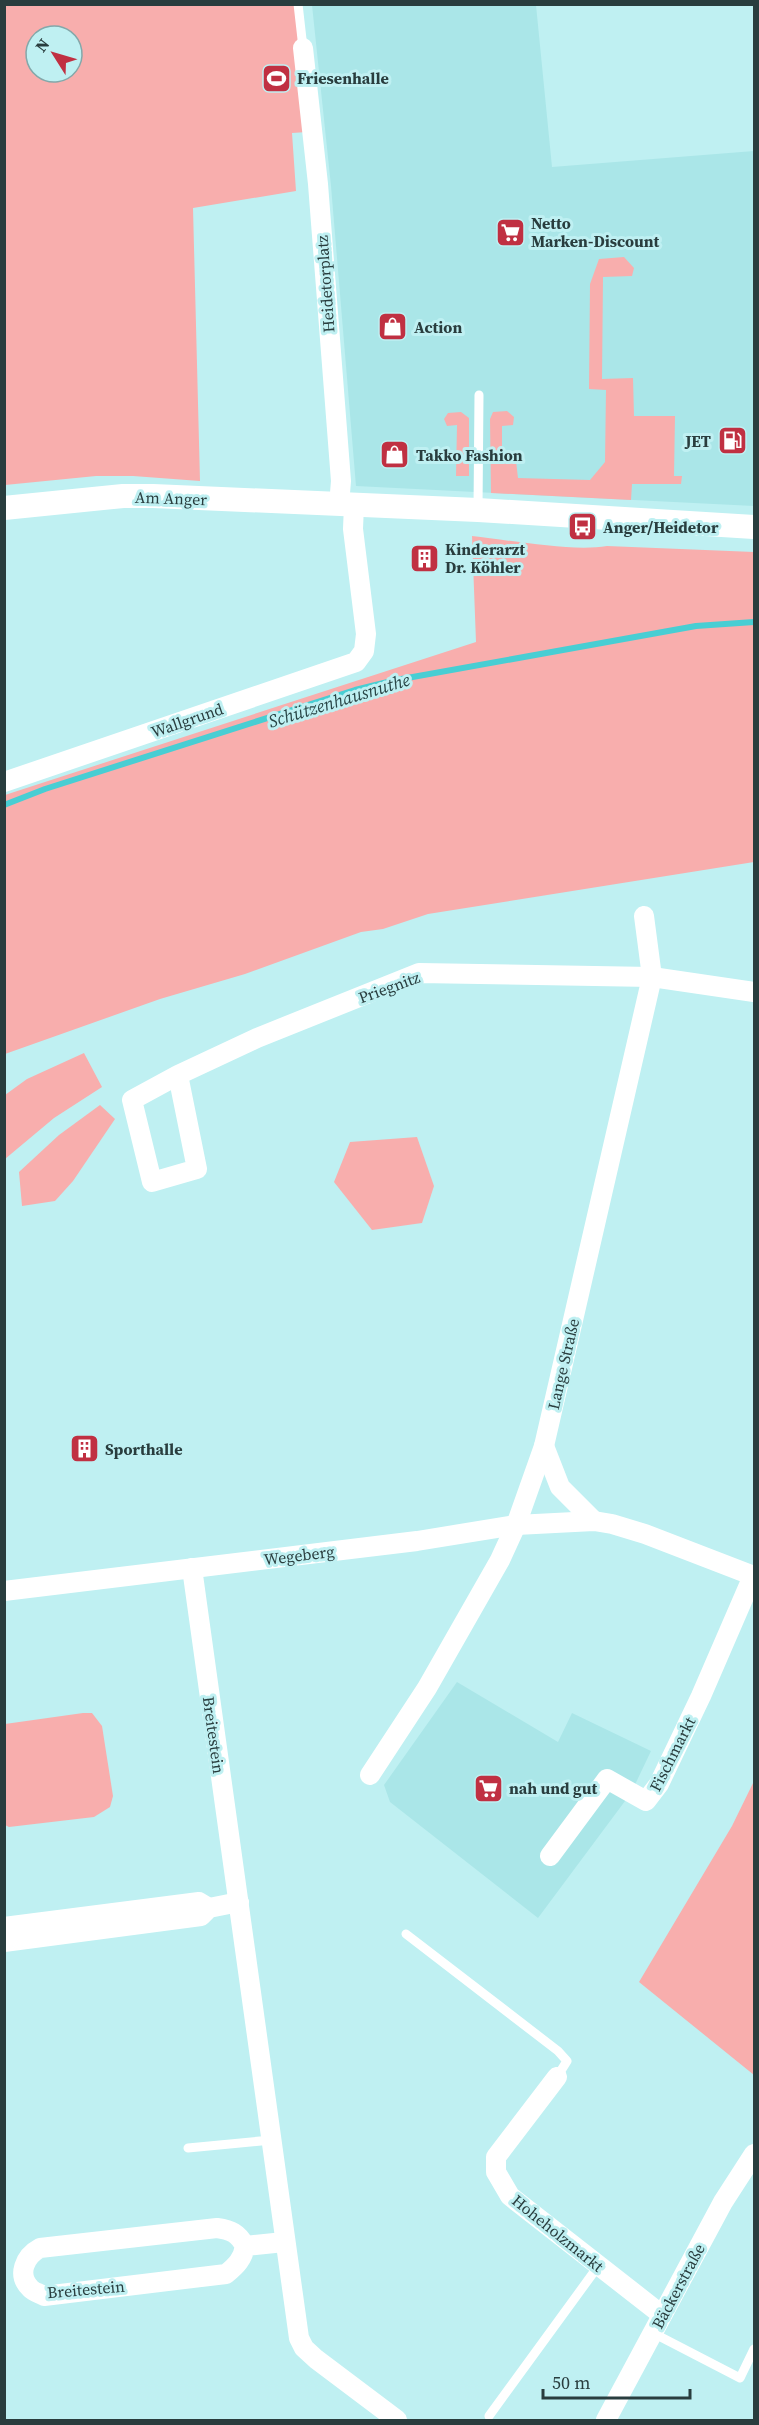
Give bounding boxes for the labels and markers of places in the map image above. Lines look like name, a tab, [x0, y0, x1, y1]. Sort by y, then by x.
sports icon: Friesenhalle	[260, 62, 292, 94]
place label: Friesenhalle	[297, 67, 389, 89]
place label: Netto Marken-Discount	[531, 212, 660, 252]
supermarket icon: Netto Marken-Discount	[494, 216, 526, 248]
shop icon: Action	[377, 311, 409, 343]
place label: Action	[414, 316, 462, 338]
fuel station icon: JET	[716, 425, 748, 457]
place label: JET	[684, 430, 711, 452]
shop icon: Takko Fashion	[379, 439, 411, 471]
place label: Takko Fashion	[416, 444, 523, 466]
bus stop icon: Anger/Heidetor	[566, 511, 598, 543]
place label: Anger/Heidetor	[603, 516, 719, 538]
place label: Kinderarzt Dr. Köhler	[445, 538, 525, 578]
building icon: Kinderarzt Dr. Köhler	[408, 542, 440, 574]
building icon: Sporthalle	[68, 1433, 100, 1465]
place label: Sporthalle	[105, 1438, 183, 1460]
supermarket icon: nah und gut	[472, 1772, 504, 1804]
place label: nah und gut	[509, 1777, 597, 1799]

